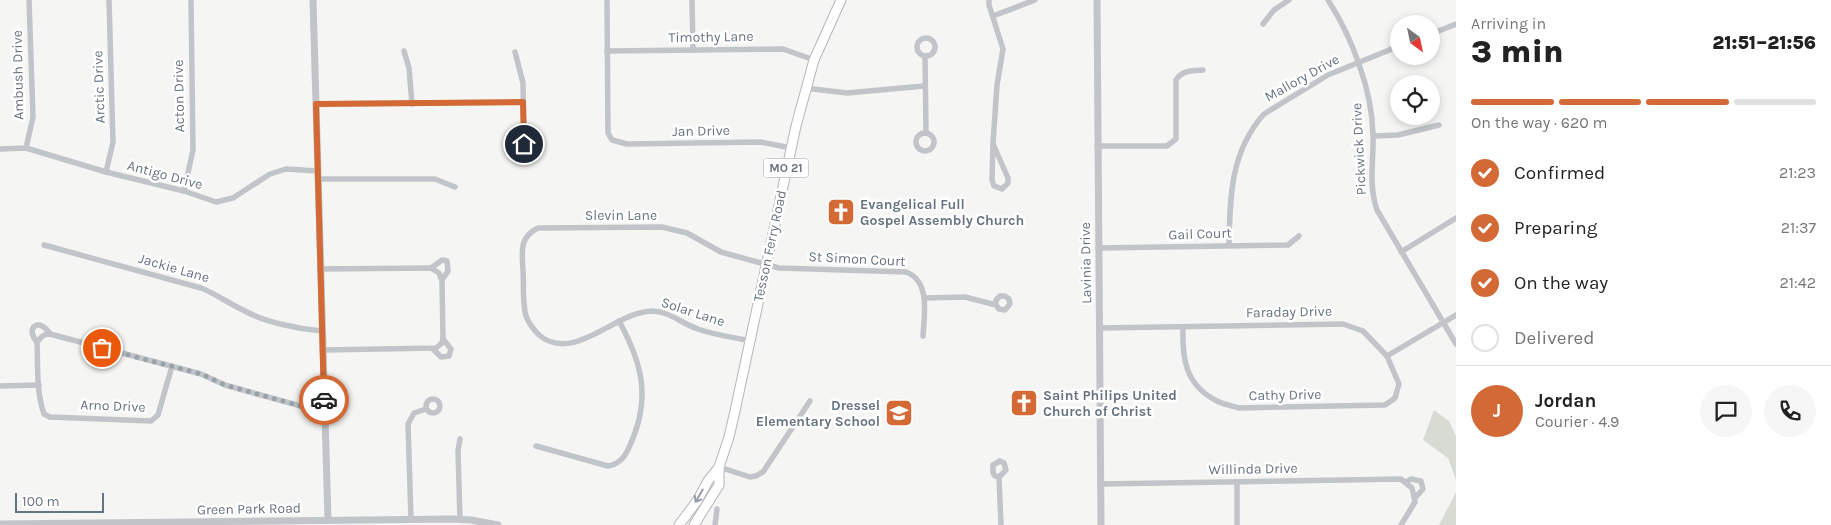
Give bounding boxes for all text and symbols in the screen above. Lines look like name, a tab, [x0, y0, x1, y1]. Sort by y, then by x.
text: Arriving in	[1471, 14, 1546, 33]
north arrow	[1390, 15, 1440, 65]
map controls	[1390, 15, 1440, 125]
street label: Timothy Lane	[668, 28, 754, 46]
street label: Ambush Drive	[9, 30, 27, 120]
text: 21:51–21:56	[1712, 32, 1816, 54]
text: 3 min	[1471, 33, 1564, 70]
street label: Arctic Drive	[89, 50, 109, 124]
street label: Mallory Drive	[1262, 51, 1342, 105]
street label: Acton Drive	[170, 60, 188, 132]
button: locate	[1390, 75, 1440, 125]
street label: Pickwick Drive	[1348, 102, 1370, 196]
text: On the way · 620 m	[1471, 113, 1607, 132]
street label: Jan Drive	[672, 122, 730, 140]
pin	[503, 123, 545, 165]
icon: home	[510, 130, 538, 158]
street label: Antigo Drive	[125, 157, 205, 193]
road number: MO 21	[764, 158, 808, 178]
icon: check	[1471, 159, 1499, 187]
text: Confirmed	[1514, 162, 1605, 184]
text: 21:23	[1779, 163, 1816, 182]
street label: Tesson Ferry Road	[750, 189, 790, 303]
place label: Evangelical Full Gospel Assembly Church	[860, 196, 1024, 229]
church icon: Evangelical Full Gospel Assembly Church	[826, 197, 856, 227]
street label: Slevin Lane	[585, 207, 657, 224]
icon: check	[1471, 214, 1499, 242]
text: Preparing	[1514, 217, 1597, 239]
text: 21:37	[1781, 218, 1816, 237]
street label: Lavinia Drive	[1077, 222, 1095, 304]
street label: Gail Court	[1168, 224, 1232, 244]
street label: St Simon Court	[808, 248, 906, 270]
street label: Jackie Lane	[137, 250, 211, 286]
icon: check	[1471, 269, 1499, 297]
text: On the way	[1514, 272, 1608, 294]
text: 21:42	[1780, 273, 1816, 292]
street label: Solar Lane	[659, 294, 727, 330]
street label: Faraday Drive	[1246, 303, 1332, 321]
pin	[81, 327, 123, 369]
text: Delivered	[1514, 327, 1594, 349]
icon: bag	[88, 334, 116, 362]
courier	[299, 375, 349, 425]
button: chat	[1700, 385, 1752, 437]
button: phone	[1764, 385, 1816, 437]
icon: car	[310, 386, 338, 414]
street label: Cathy Drive	[1249, 386, 1321, 404]
place label: Saint Philips United Church of Christ	[1043, 387, 1177, 420]
church icon: Saint Philips United Church of Christ	[1009, 388, 1039, 418]
text: Jordan	[1535, 390, 1596, 412]
street label: Arno Drive	[80, 396, 146, 416]
place label: Dressel Elementary School	[756, 397, 880, 430]
school or university icon: Dressel Elementary School	[884, 398, 914, 428]
text: J	[1493, 400, 1501, 422]
text: Courier · 4.9	[1535, 412, 1619, 431]
street label: Willinda Drive	[1208, 460, 1298, 478]
one-way arrow	[694, 488, 704, 502]
scale bar	[15, 490, 104, 513]
text: 100 m	[22, 493, 60, 510]
street label: Green Park Road	[197, 500, 301, 518]

